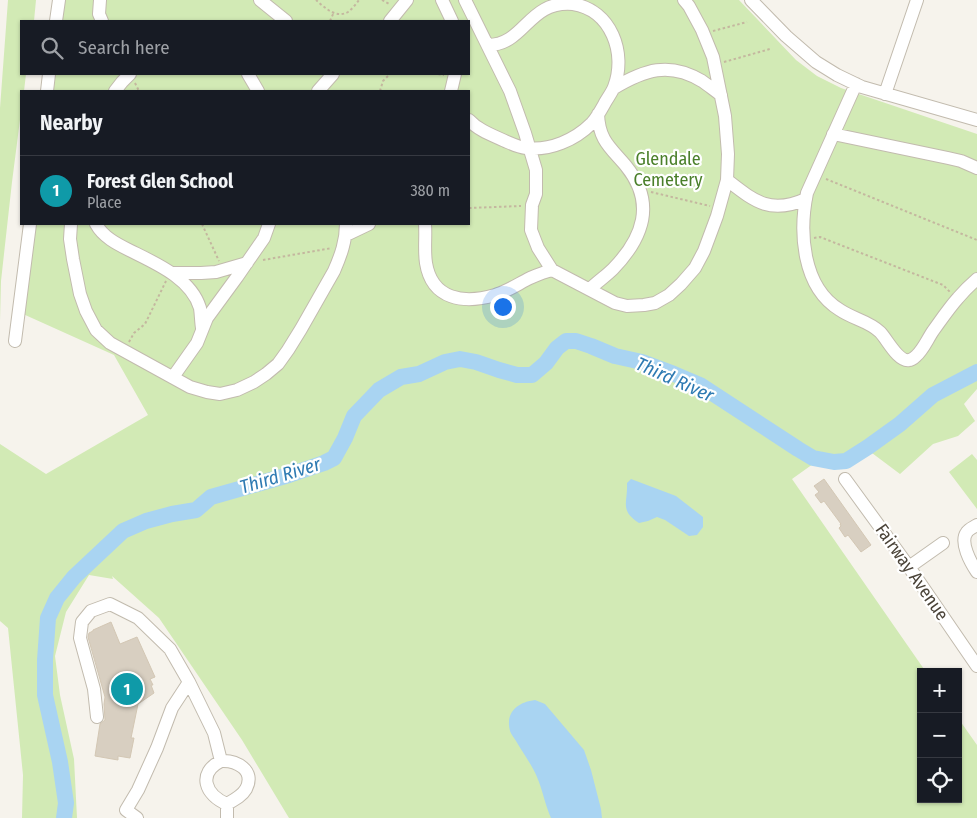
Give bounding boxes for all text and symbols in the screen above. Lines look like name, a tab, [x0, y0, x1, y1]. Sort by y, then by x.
search box	[20, 20, 470, 75]
icon: search	[38, 34, 66, 62]
text: Search here	[78, 36, 170, 59]
text: Nearby	[40, 110, 102, 136]
park label: Glendale Cemetery	[633, 148, 703, 191]
text: Forest Glen School	[87, 170, 233, 193]
text: 1	[53, 181, 59, 200]
text: 380 m	[410, 181, 450, 200]
text: Place	[87, 193, 122, 212]
your location	[490, 294, 516, 320]
water label: Third River	[632, 352, 719, 407]
water label: Third River	[237, 452, 325, 499]
street label: Fairway Avenue	[871, 519, 953, 625]
map controls	[917, 668, 962, 803]
button: +	[917, 668, 962, 713]
pin: 1	[111, 670, 143, 708]
button: −	[917, 713, 962, 758]
button: locate	[917, 758, 962, 803]

